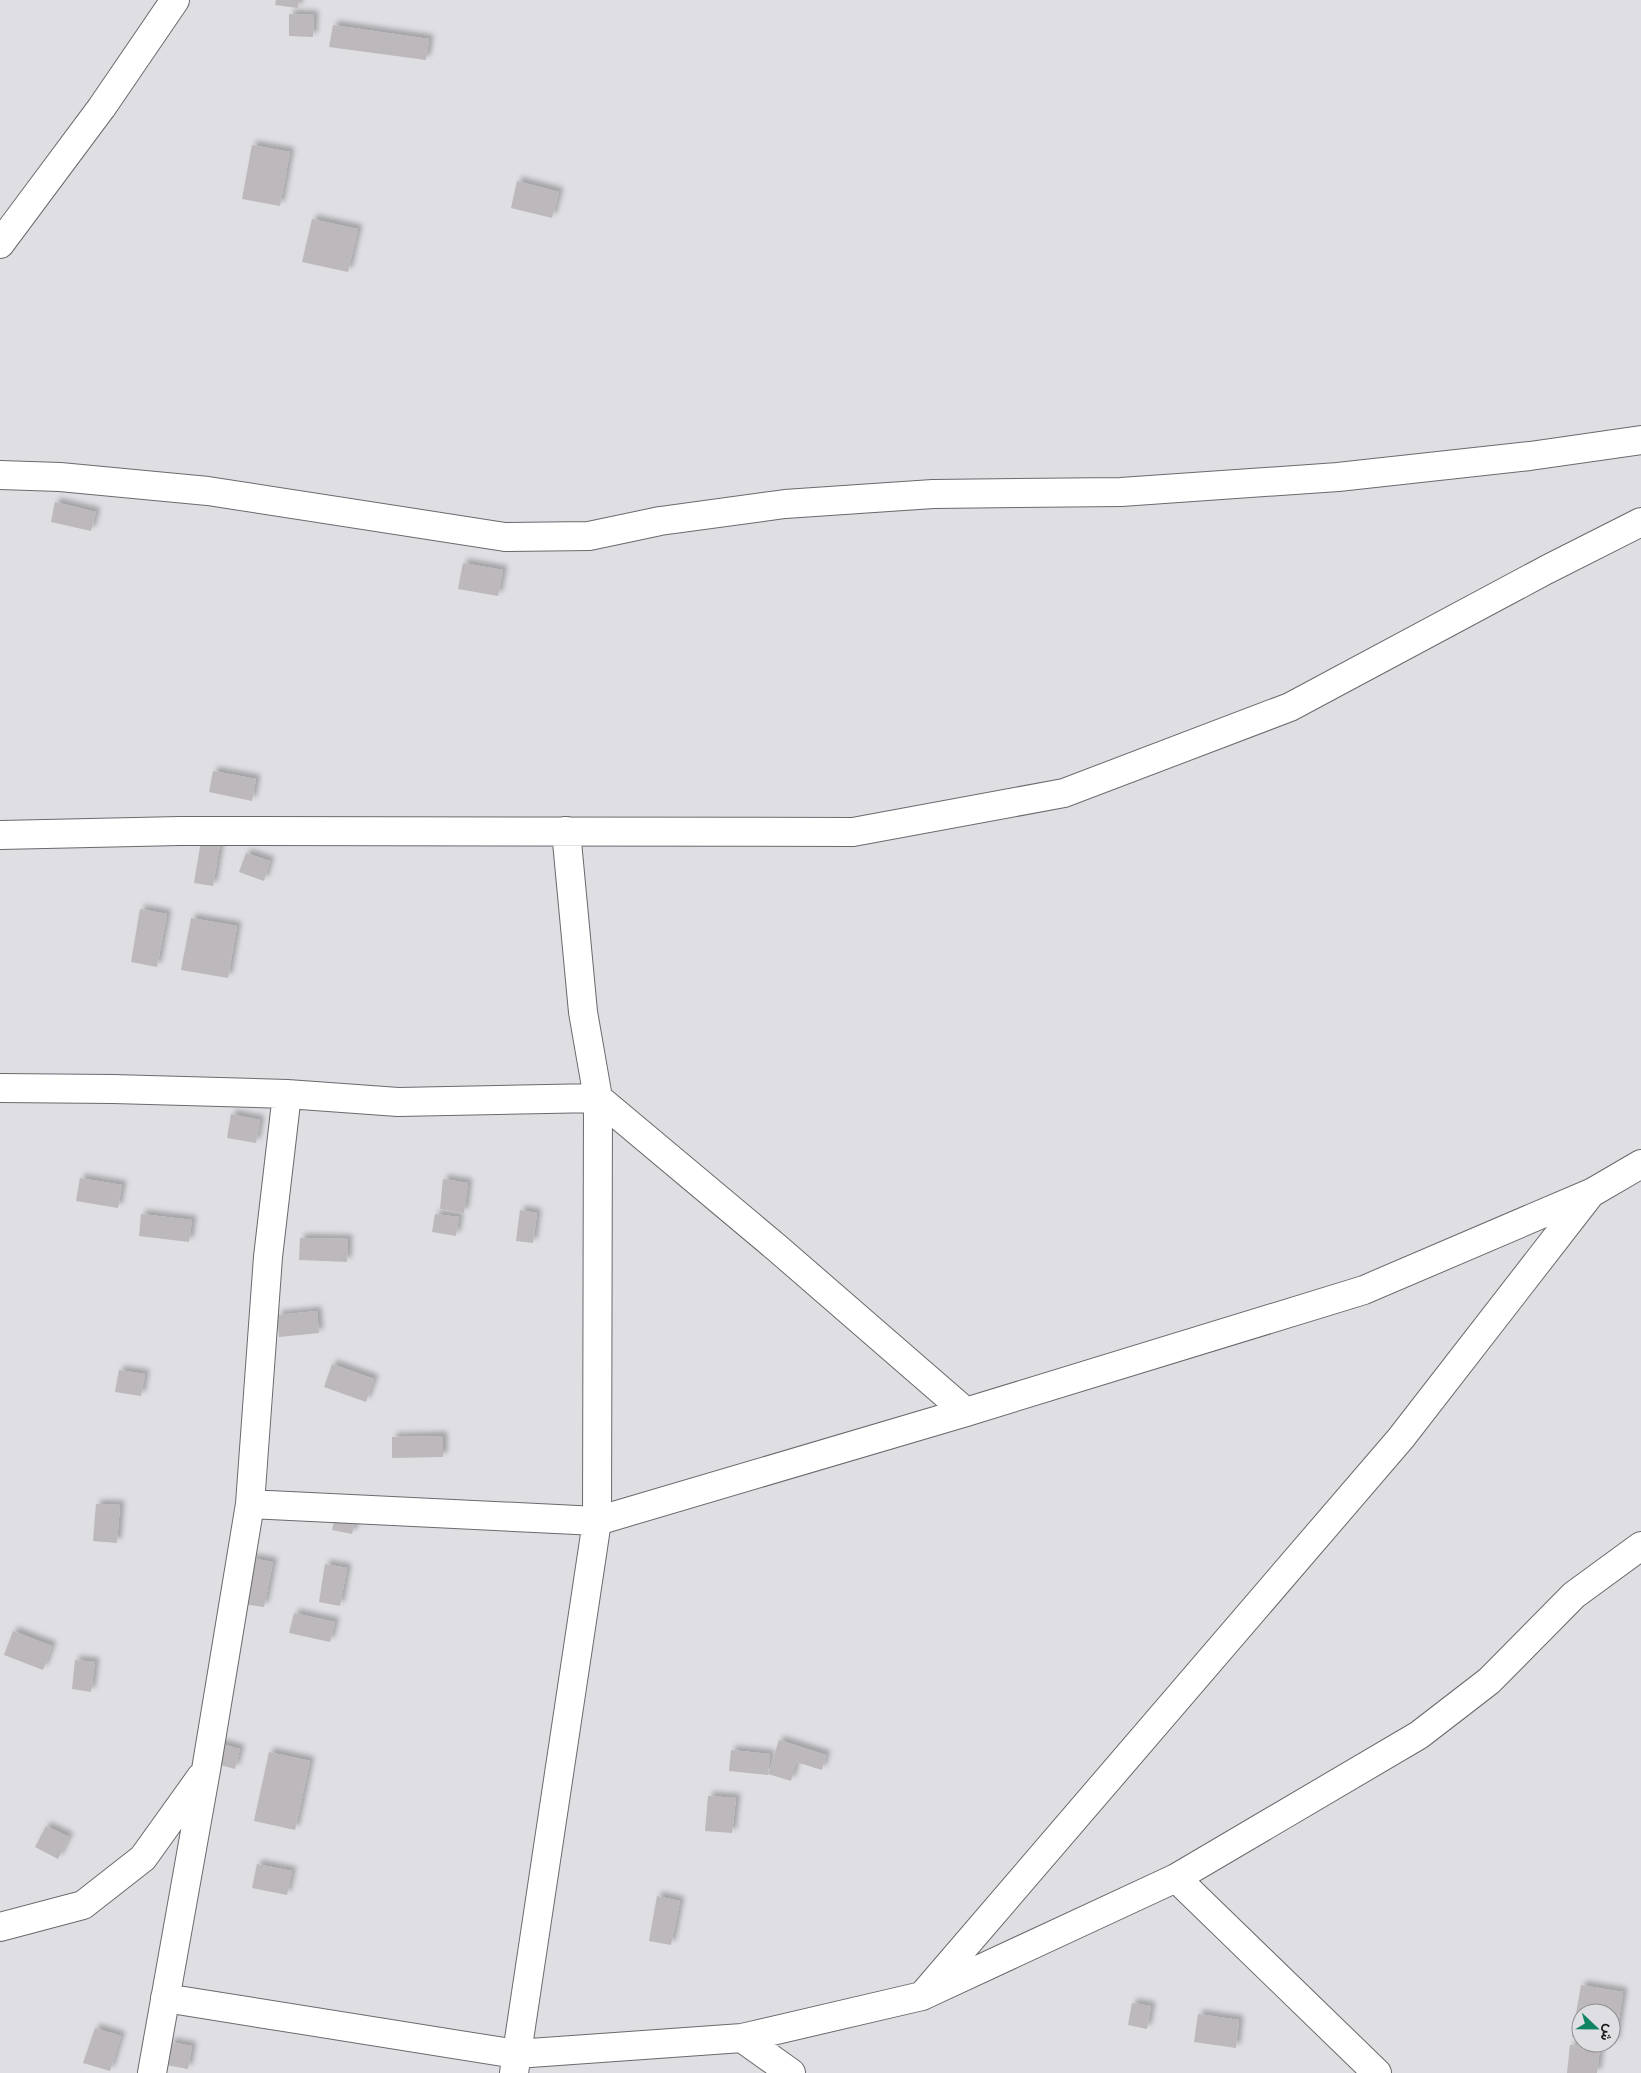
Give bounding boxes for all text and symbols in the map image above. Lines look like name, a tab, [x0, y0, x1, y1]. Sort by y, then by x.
north arrow	[1571, 2003, 1621, 2053]
text: ش	[1596, 2022, 1620, 2044]

